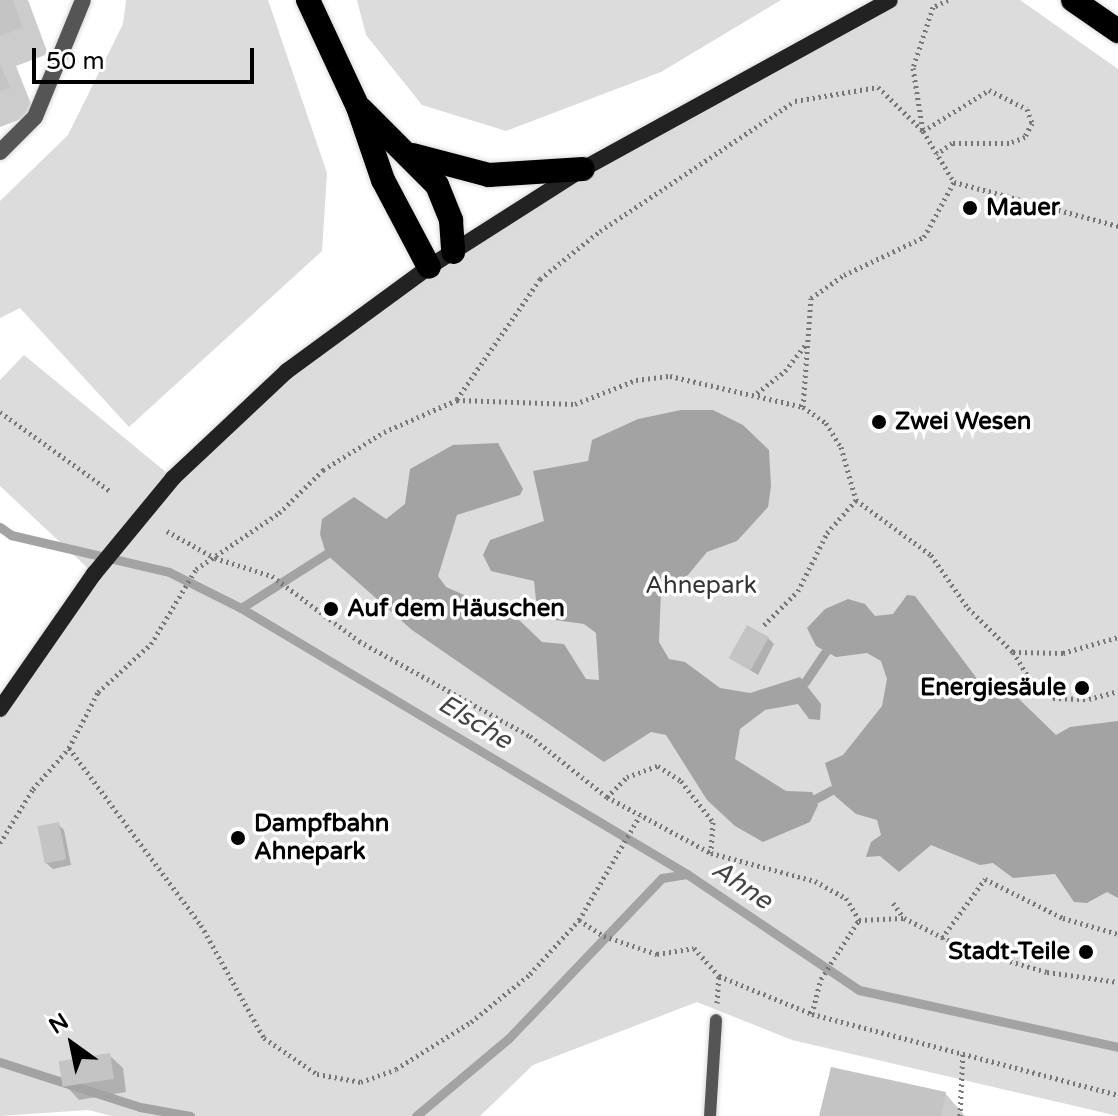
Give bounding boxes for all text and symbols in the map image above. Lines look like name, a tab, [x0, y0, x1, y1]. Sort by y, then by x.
scale bar	[36, 32, 258, 82]
text: 50 m	[46, 47, 104, 76]
place label: Mauer	[986, 194, 1060, 222]
marker: Mauer	[961, 199, 979, 217]
place label: Zwei Wesen	[895, 408, 1031, 436]
marker: Zwei Wesen	[870, 413, 888, 431]
park label: Ahnepark	[645, 572, 757, 600]
place label: Auf dem Häuschen	[347, 595, 565, 623]
marker: Auf dem Häuschen	[322, 600, 340, 618]
place label: Energiesäule	[920, 674, 1066, 702]
marker: Energiesäule	[1073, 679, 1091, 697]
water label: Elsche	[433, 688, 517, 756]
place label: Dampfbahn Ahnepark	[254, 810, 389, 866]
marker: Dampfbahn Ahnepark	[229, 829, 247, 847]
water label: Ahne	[706, 854, 778, 916]
place label: Stadt-Teile	[948, 938, 1070, 966]
marker: Stadt-Teile	[1077, 943, 1095, 961]
north arrow	[32, 1004, 112, 1084]
text: N	[44, 1008, 73, 1040]

